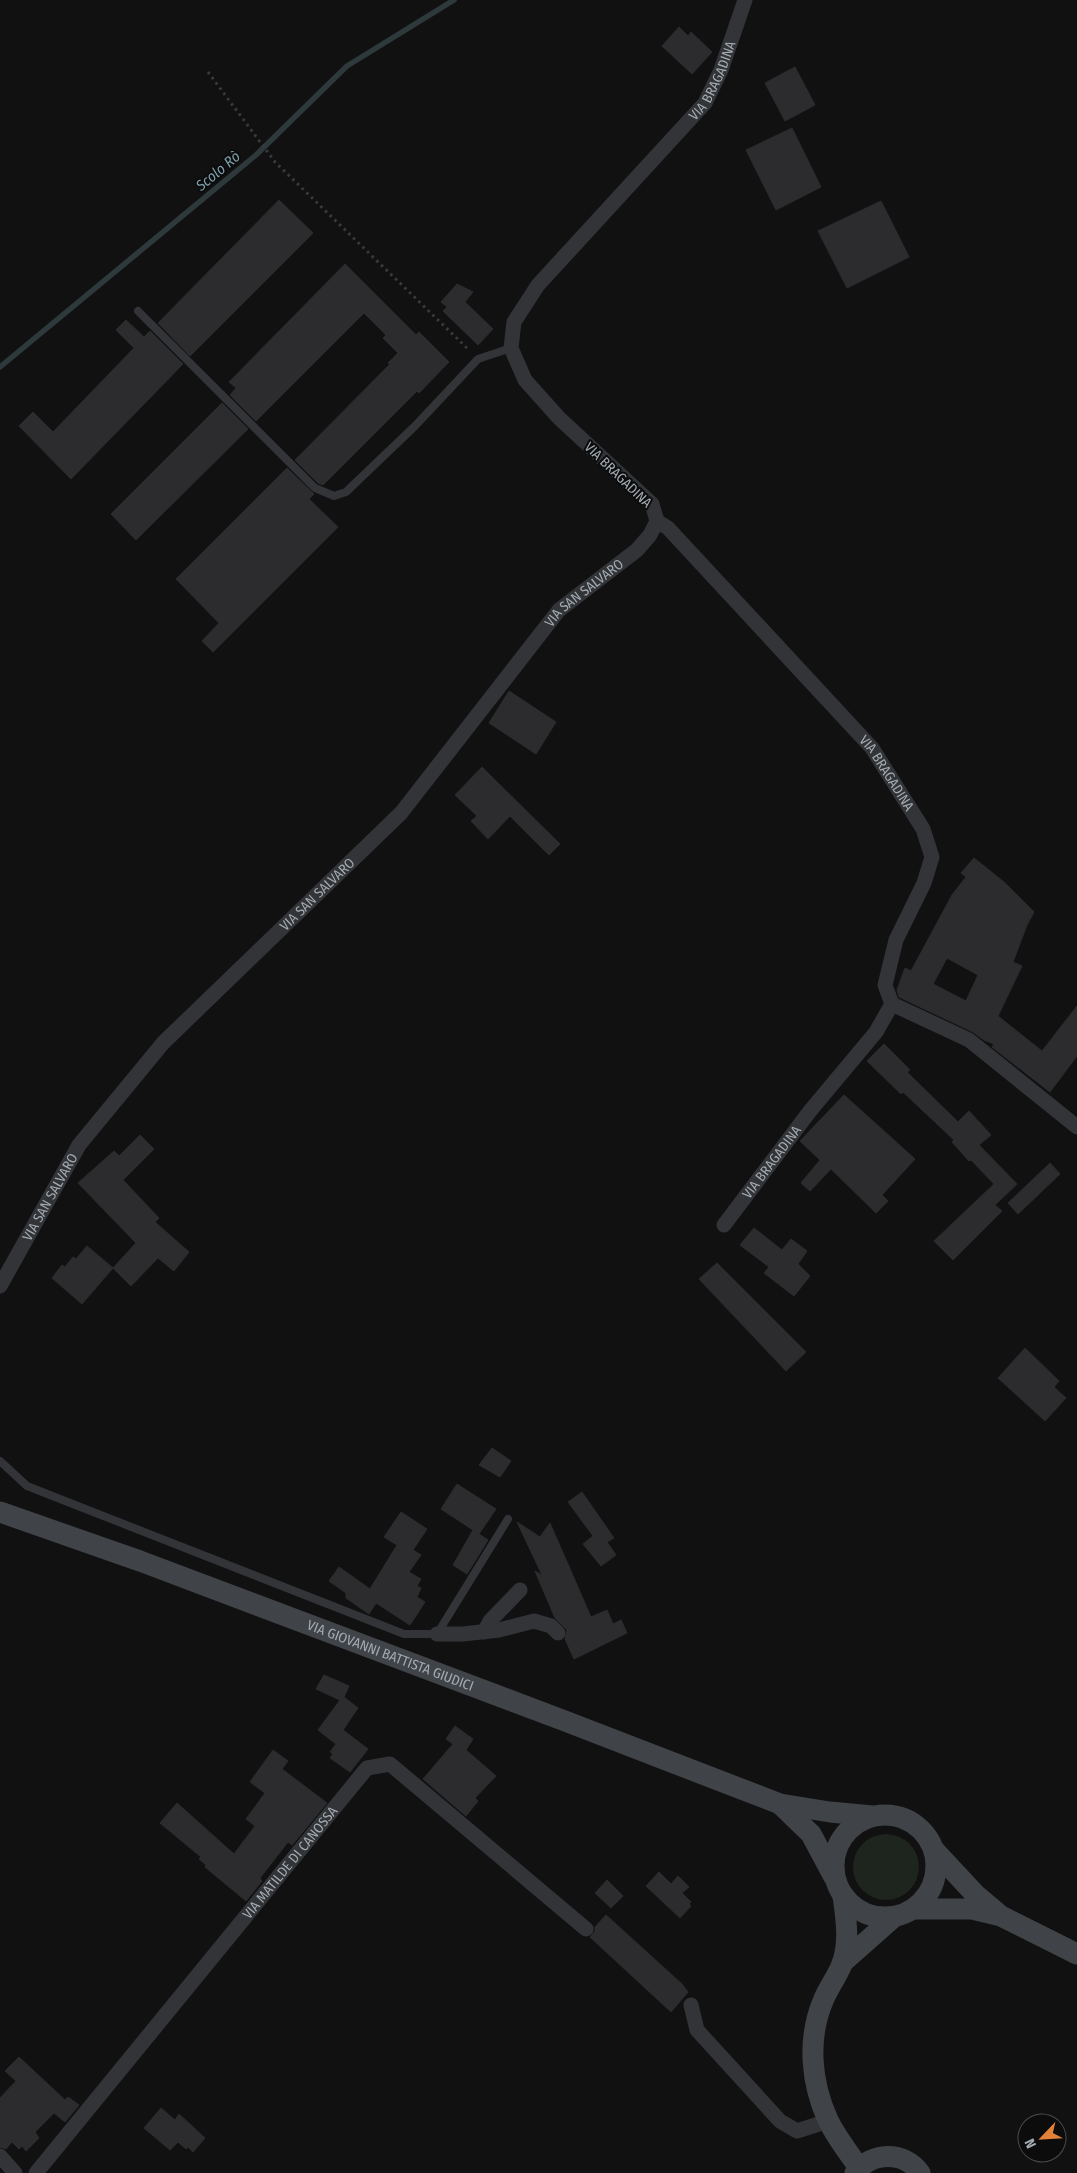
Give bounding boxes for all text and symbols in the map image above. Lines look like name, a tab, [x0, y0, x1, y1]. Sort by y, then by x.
street label: VIA BRAGADINA	[685, 38, 739, 124]
water label: Scolo Rò	[191, 147, 244, 195]
street label: VIA BRAGADINA	[581, 439, 656, 512]
street label: VIA SAN SALVARO	[541, 555, 627, 630]
street label: VIA BRAGADINA	[856, 731, 918, 814]
street label: VIA SAN SALVARO	[276, 854, 358, 934]
street label: VIA BRAGADINA	[739, 1122, 805, 1202]
street label: VIA SAN SALVARO	[19, 1150, 81, 1244]
street label: VIA GIOVANNI BATTISTA GIUDICI	[305, 1616, 476, 1694]
street label: VIA MATILDE DI CANOSSA	[239, 1802, 341, 1922]
north arrow	[1017, 2113, 1067, 2163]
text: N	[1021, 2136, 1040, 2151]

